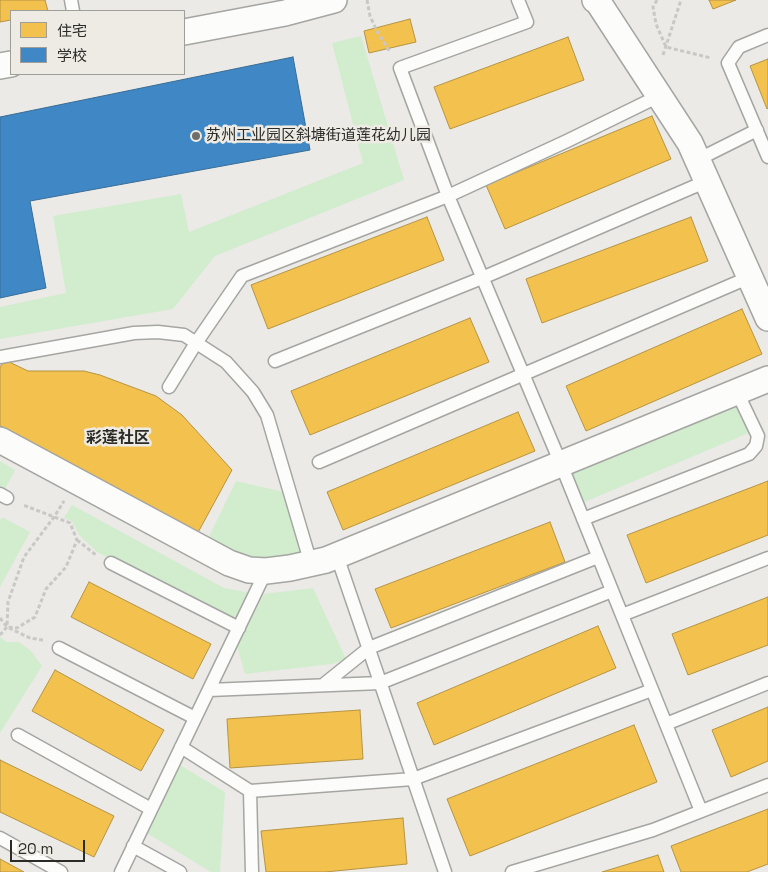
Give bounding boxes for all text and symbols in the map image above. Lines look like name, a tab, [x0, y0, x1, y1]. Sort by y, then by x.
legend	[10, 10, 185, 75]
text: 住宅	[57, 21, 87, 40]
text: 学校	[57, 46, 87, 65]
place label: 苏州工业园区斜塘街道莲花幼儿园	[206, 127, 431, 145]
marker: 苏州工业园区斜塘街道莲花幼儿园	[190, 130, 202, 142]
district label: 彩莲社区	[86, 429, 150, 449]
scale bar	[12, 830, 88, 862]
text: 20 m	[18, 839, 53, 858]

